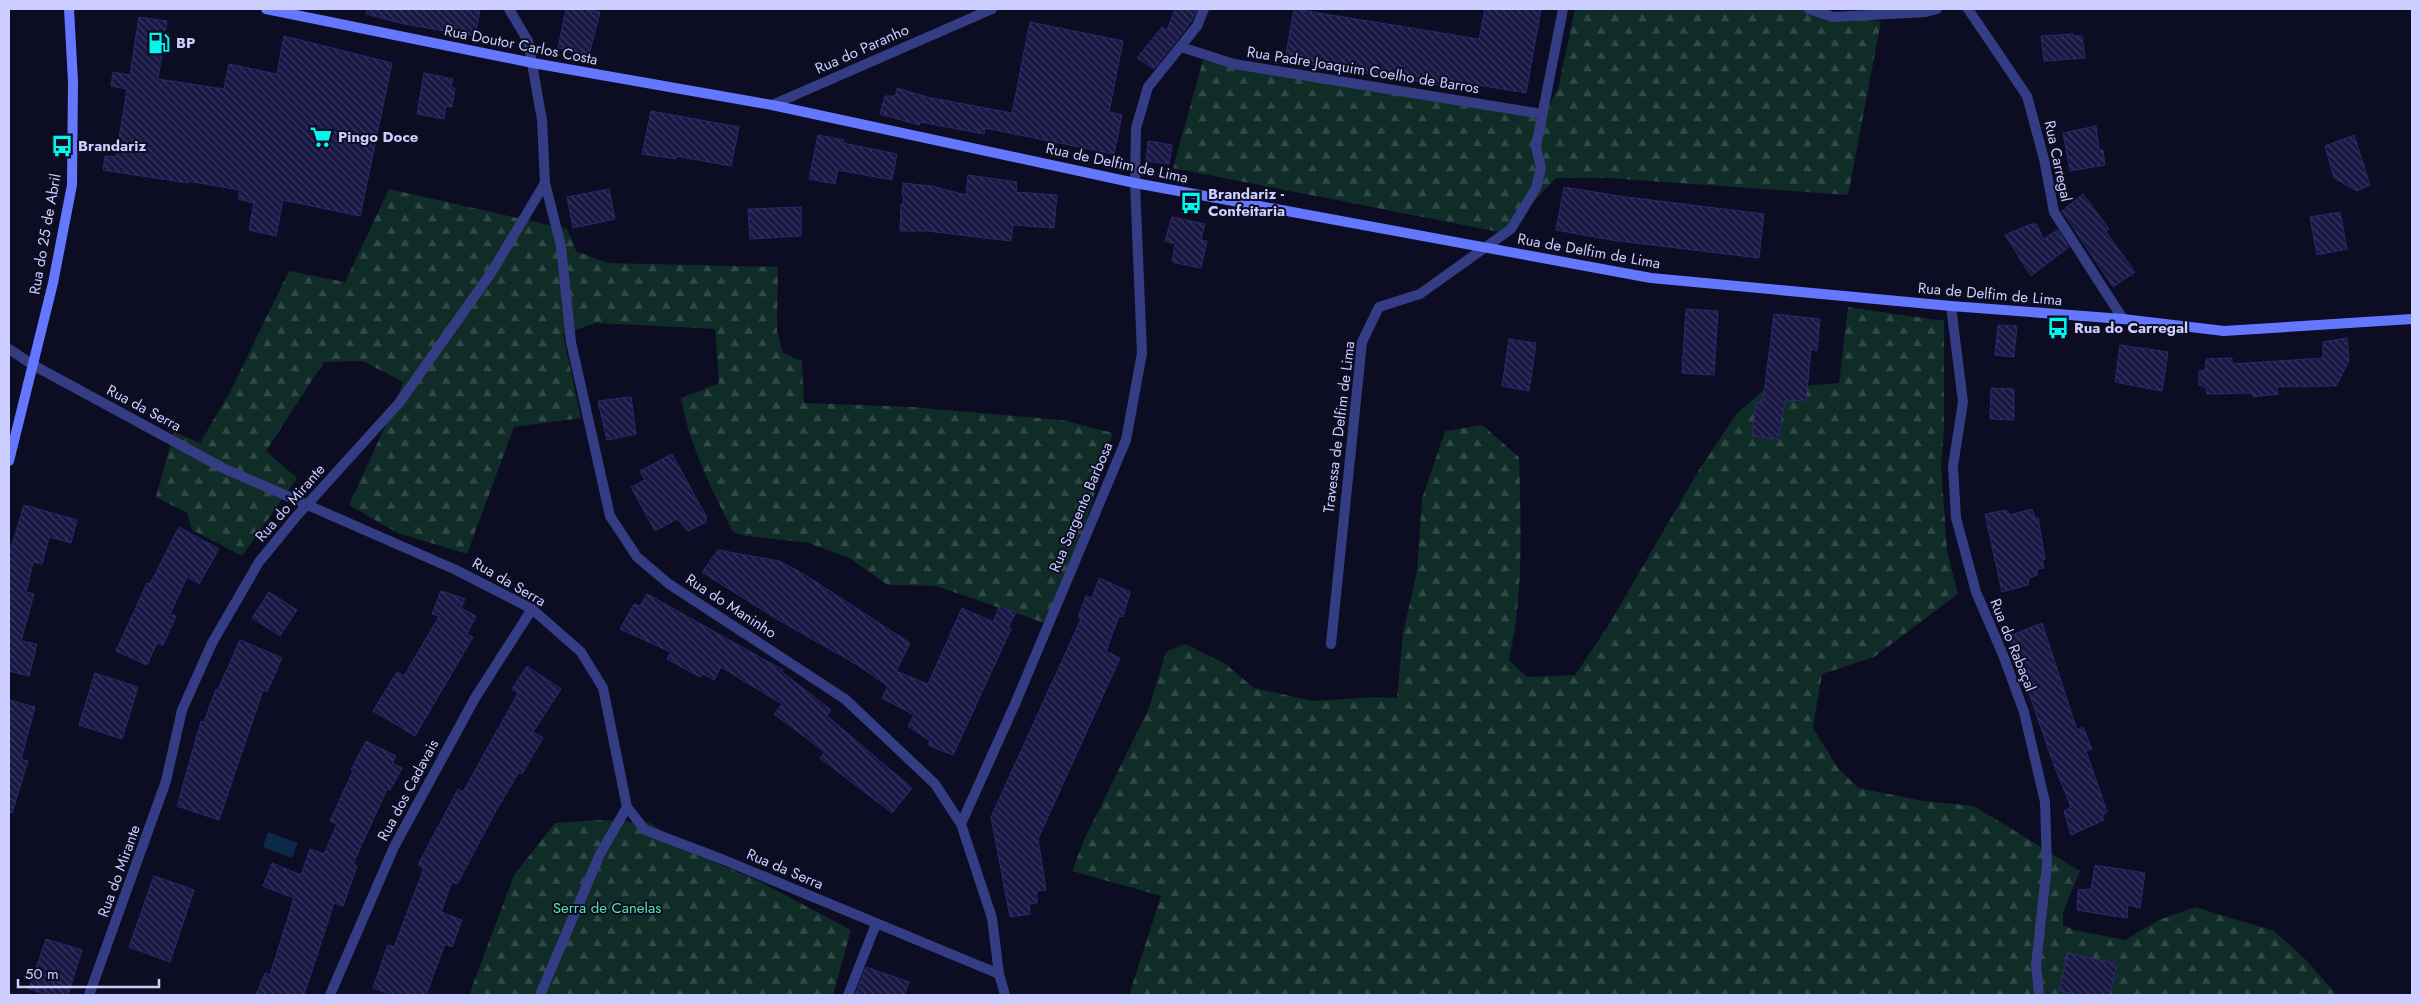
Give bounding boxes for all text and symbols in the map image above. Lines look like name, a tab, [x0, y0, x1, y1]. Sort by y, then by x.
street label: Rua Doutor Carlos Costa	[442, 19, 600, 71]
street label: Rua do Paranho	[812, 19, 912, 79]
fuel station icon: BP	[146, 30, 172, 56]
place label: BP	[176, 32, 195, 54]
street label: Rua Padre Joaquim Coelho de Barros	[1245, 41, 1481, 99]
street label: Rua Carregal	[2039, 118, 2077, 204]
supermarket icon: Pingo Doce	[308, 124, 334, 150]
place label: Pingo Doce	[338, 126, 419, 148]
bus stop icon: Brandariz	[49, 133, 75, 159]
place label: Brandariz	[78, 135, 146, 157]
street label: Rua de Delfim de Lima	[1044, 137, 1190, 189]
street label: Rua do 25 de Abril	[24, 172, 66, 296]
place label: Brandariz - Confeitaria	[1208, 183, 1285, 222]
bus stop icon: Brandariz - Confeitaria	[1178, 190, 1204, 216]
street label: Rua de Delfim de Lima	[1516, 228, 1662, 274]
street label: Rua de Delfim de Lima	[1917, 277, 2063, 311]
bus stop icon: Rua do Carregal	[2045, 315, 2071, 341]
place label: Rua do Carregal	[2074, 317, 2188, 339]
street label: Travessa de Delfim de Lima	[1318, 340, 1360, 514]
street label: Rua da Serra	[103, 379, 185, 437]
street label: Rua Sargento Barbosa	[1044, 438, 1118, 576]
street label: Rua do Mirante	[250, 459, 330, 547]
street label: Rua da Serra	[468, 552, 550, 612]
street label: Rua do Maninho	[681, 568, 781, 644]
street label: Rua do Rabaçal	[1984, 595, 2042, 695]
street label: Rua dos Cadavais	[372, 735, 444, 845]
street label: Rua do Mirante	[92, 821, 146, 920]
street label: Rua da Serra	[743, 843, 827, 895]
park label: Serra de Canelas	[553, 897, 661, 919]
scale bar	[18, 956, 159, 988]
text: 50 m	[25, 963, 59, 985]

